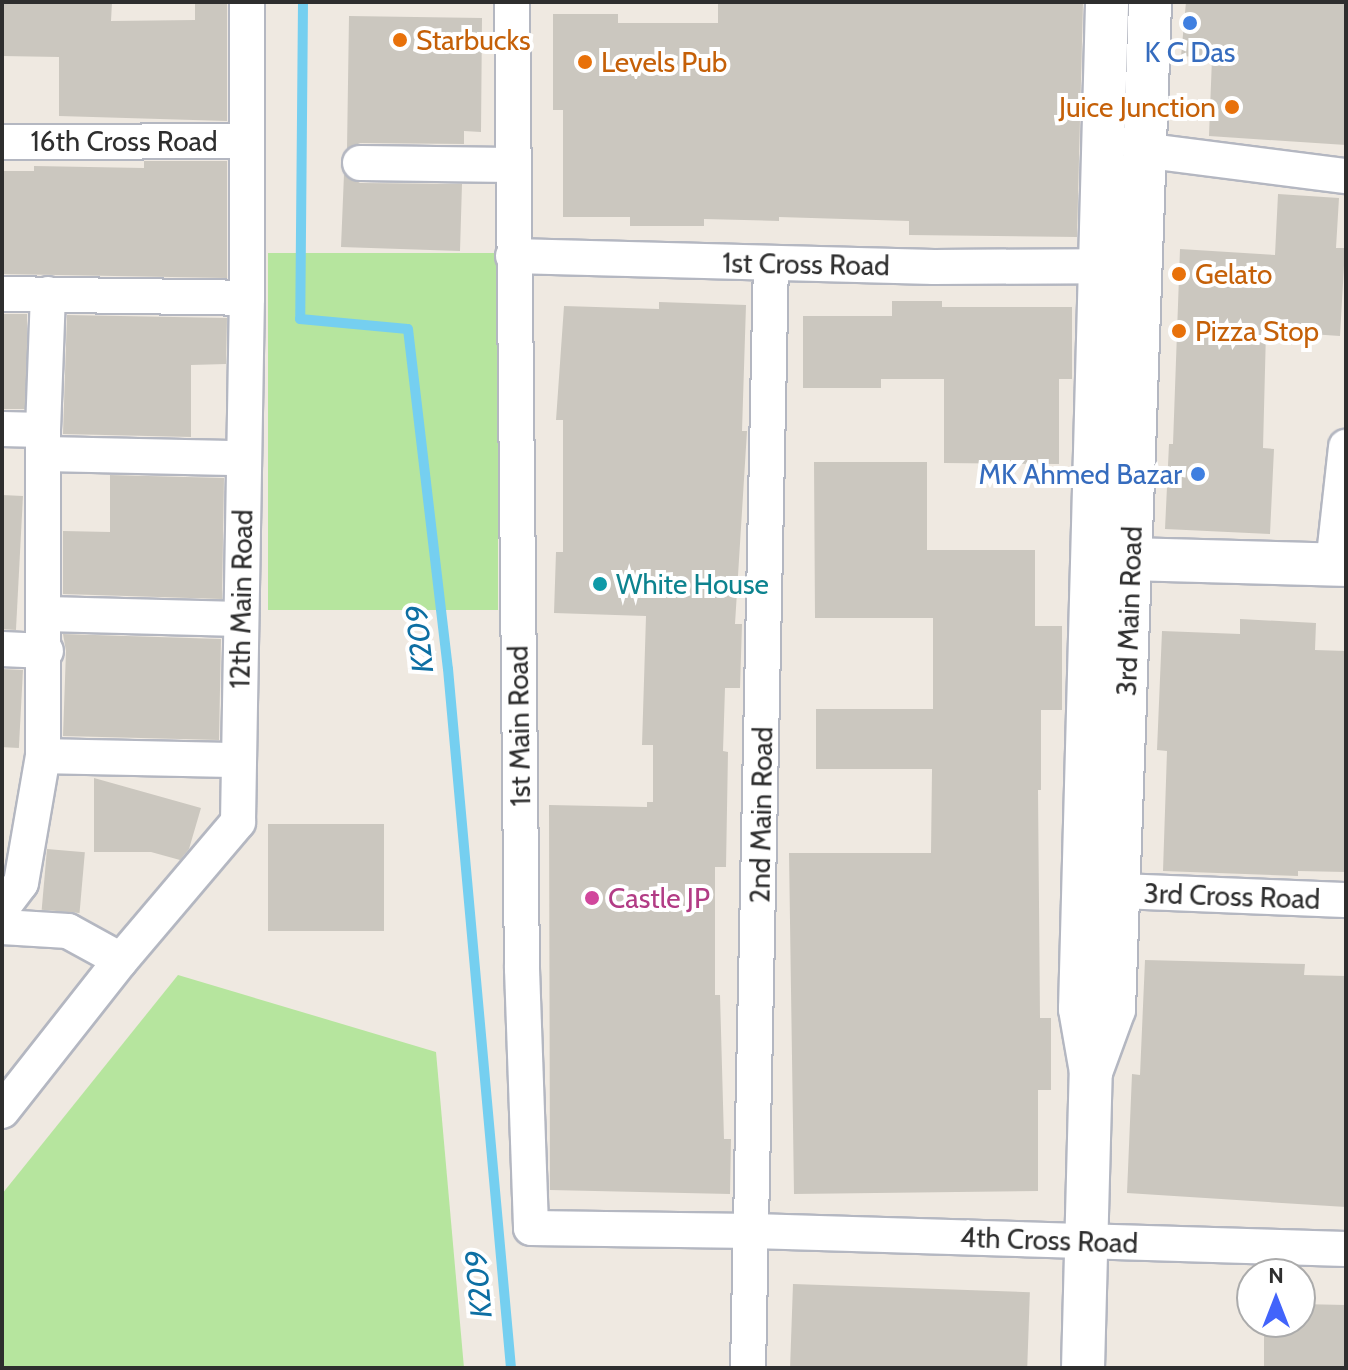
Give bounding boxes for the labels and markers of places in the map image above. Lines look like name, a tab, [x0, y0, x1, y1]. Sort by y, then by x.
marker: K C Das	[1181, 14, 1199, 32]
place label: Starbucks	[416, 23, 531, 57]
marker: Starbucks	[391, 31, 409, 49]
place label: K C Das	[1145, 35, 1235, 69]
place label: Levels Pub	[601, 45, 727, 79]
marker: Levels Pub	[576, 53, 594, 71]
place label: Juice Junction	[1059, 90, 1216, 124]
marker: Juice Junction	[1223, 98, 1241, 116]
place label: Gelato	[1195, 257, 1273, 291]
marker: Gelato	[1170, 265, 1188, 283]
place label: Pizza Stop	[1195, 314, 1319, 348]
marker: Pizza Stop	[1170, 322, 1188, 340]
place label: MK Ahmed Bazar	[978, 457, 1182, 491]
marker: MK Ahmed Bazar	[1189, 465, 1207, 483]
place label: White House	[616, 567, 769, 601]
marker: White House	[591, 575, 609, 593]
place label: Castle JP	[608, 881, 710, 915]
marker: Castle JP	[583, 889, 601, 907]

